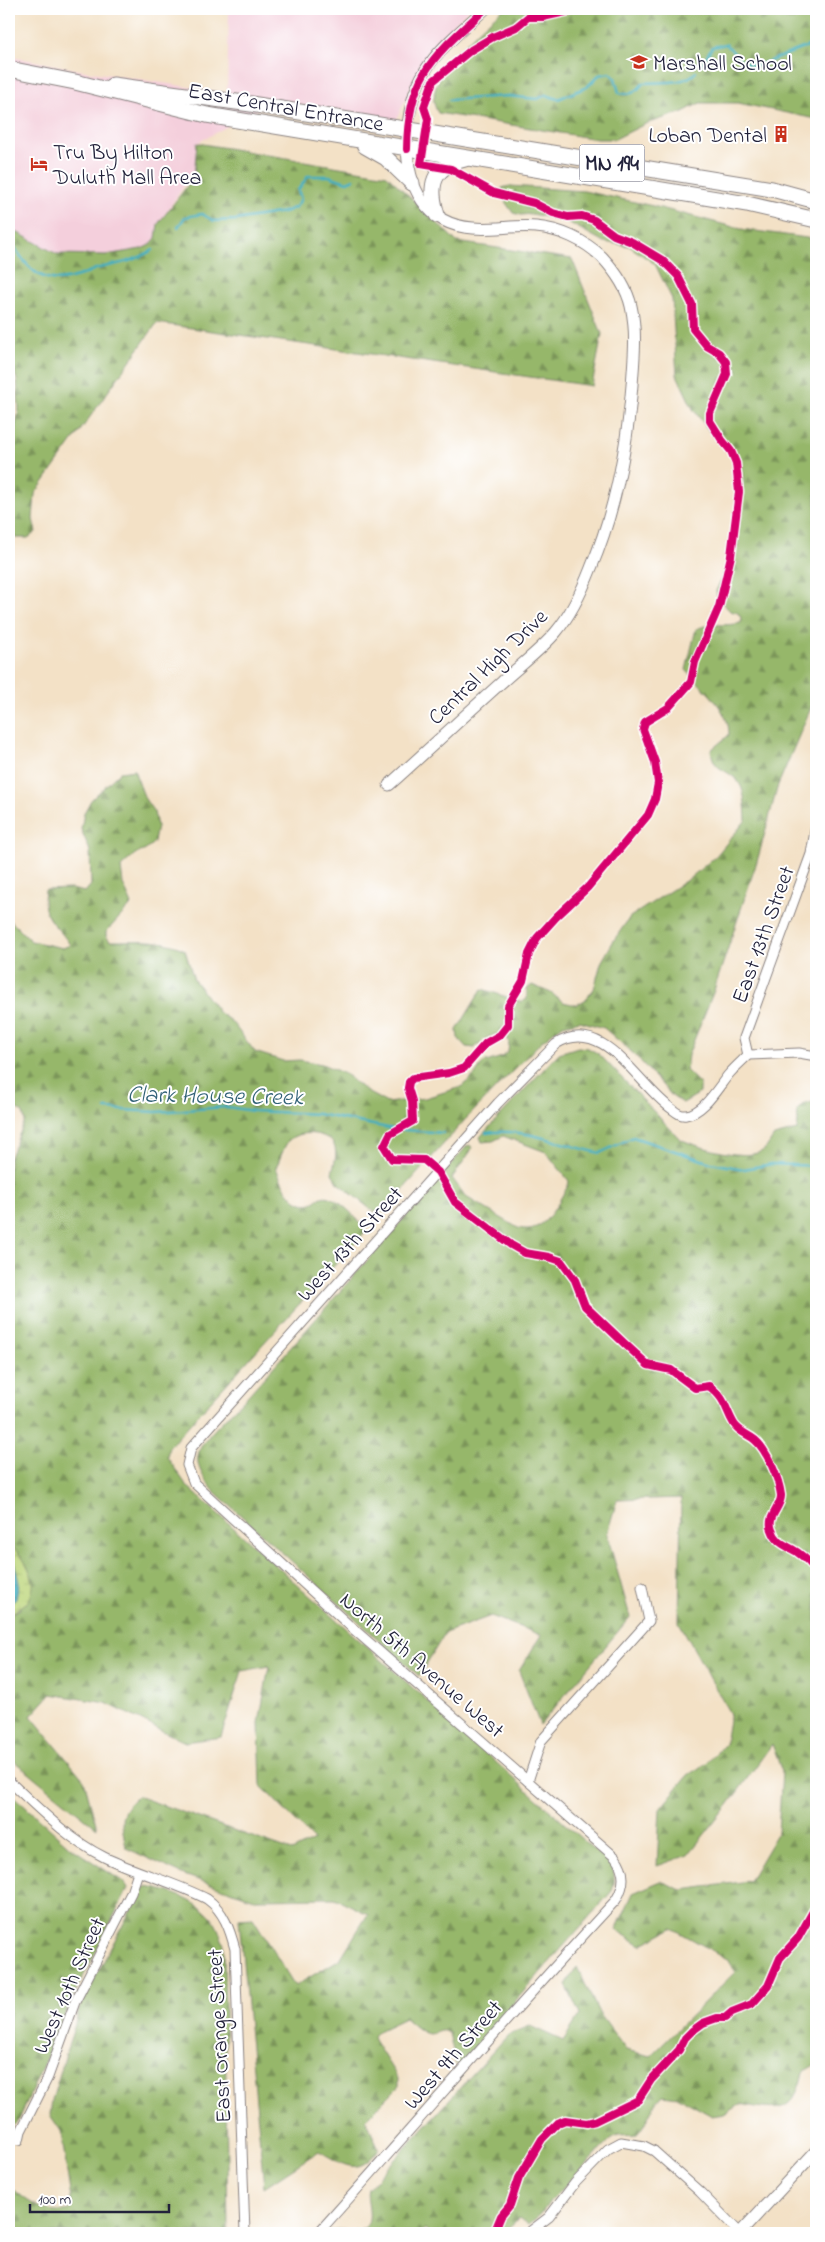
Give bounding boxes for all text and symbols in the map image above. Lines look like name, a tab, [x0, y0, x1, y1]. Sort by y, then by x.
place label: Marshall School	[653, 49, 792, 81]
school or university icon: Marshall School	[629, 52, 649, 72]
street label: East Central Entrance	[185, 76, 386, 142]
place label: Loban Dental	[648, 121, 767, 153]
building icon: Loban Dental	[771, 124, 791, 144]
place label: Tru By Hilton Duluth Mall Area	[52, 138, 201, 195]
road number: MN 194	[580, 144, 644, 182]
hotel icon: Tru By Hilton Duluth Mall Area	[29, 154, 49, 174]
street label: Central High Drive	[422, 602, 557, 734]
street label: East 13th Street	[725, 861, 805, 1008]
water label: Clark House Creek	[127, 1078, 305, 1117]
street label: West 13th Street	[291, 1180, 412, 1310]
street label: North 5th Avenue West	[332, 1586, 511, 1747]
street label: West 10th Street	[26, 1912, 115, 2060]
street label: East Orange Street	[200, 1947, 243, 2124]
street label: West 9th Street	[397, 1994, 511, 2118]
scale bar	[30, 2182, 169, 2214]
text: 100 m	[38, 2189, 71, 2211]

